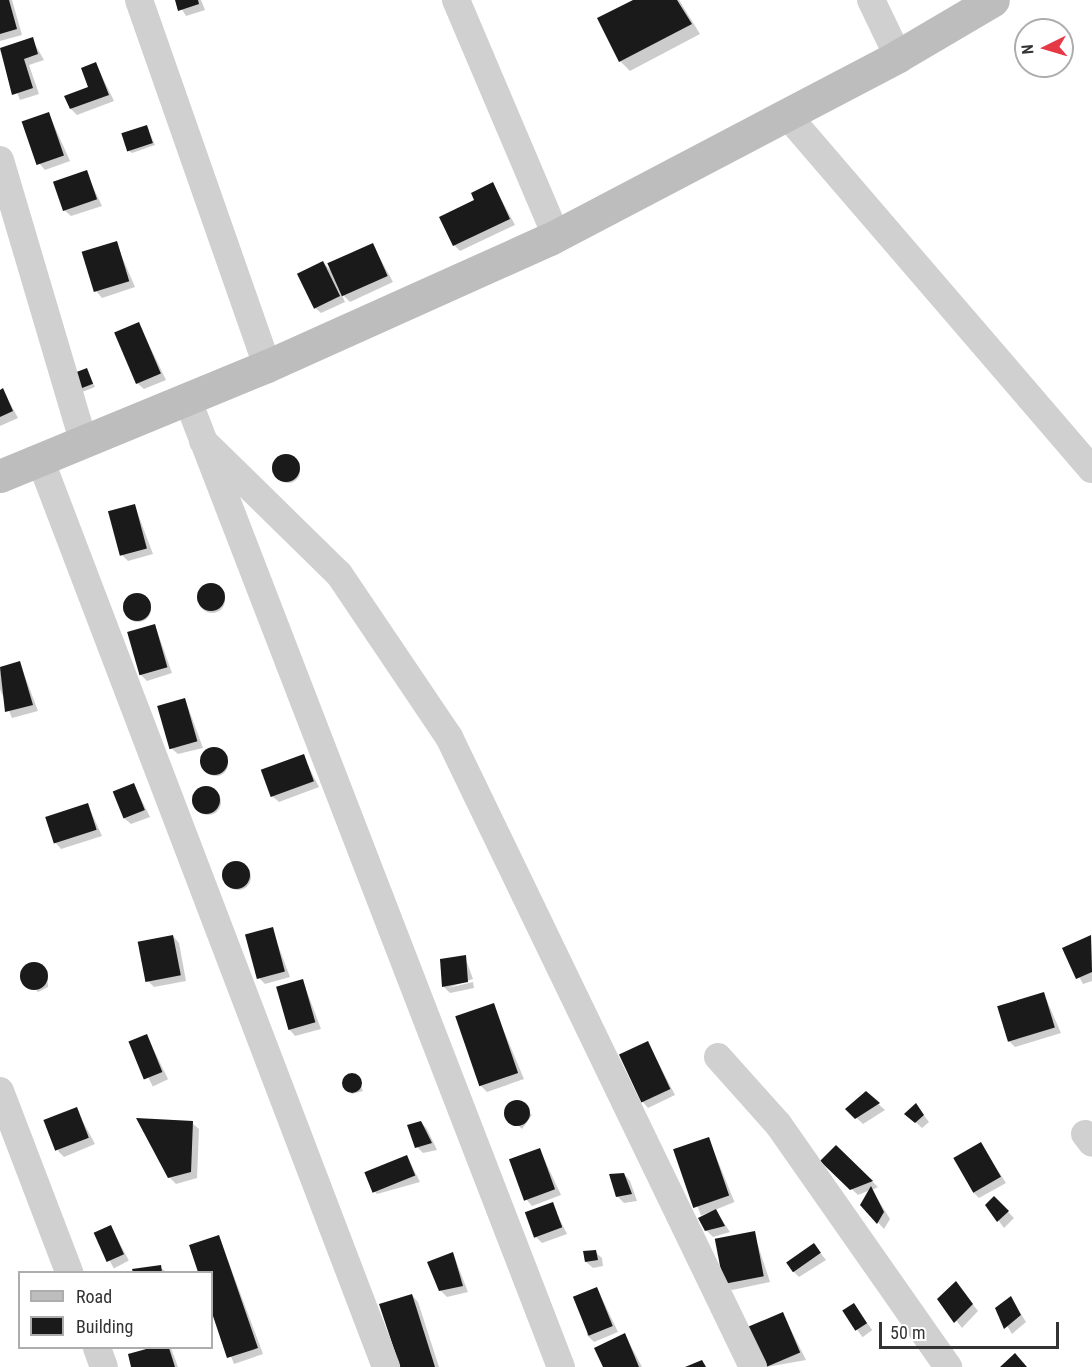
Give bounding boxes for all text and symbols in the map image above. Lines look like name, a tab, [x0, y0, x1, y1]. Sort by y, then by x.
north arrow	[1014, 18, 1074, 78]
text: N	[1018, 44, 1037, 55]
legend	[18, 1271, 213, 1349]
text: Road	[76, 1286, 112, 1307]
scale bar	[882, 1310, 1062, 1348]
text: Building	[76, 1316, 133, 1337]
text: 50 m	[890, 1322, 925, 1343]

